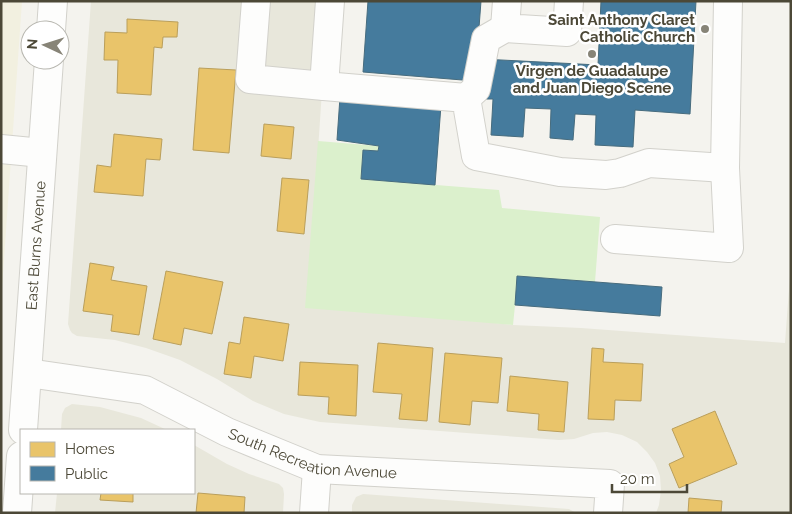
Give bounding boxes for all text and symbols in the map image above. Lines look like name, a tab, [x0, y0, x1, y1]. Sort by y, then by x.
place label: Saint Anthony Claret Catholic Church	[548, 11, 695, 46]
north arrow	[20, 20, 70, 70]
marker: Saint Anthony Claret Catholic Church	[699, 23, 711, 35]
text: N	[24, 38, 40, 50]
marker: Virgen de Guadalupe and Juan Diego Scene	[586, 48, 598, 60]
place label: Virgen de Guadalupe and Juan Diego Scene	[513, 62, 671, 97]
street label: East Burns Avenue	[22, 180, 50, 311]
street label: South Recreation Avenue	[225, 424, 397, 482]
legend	[20, 429, 195, 494]
text: Homes	[65, 440, 115, 458]
scale bar	[612, 462, 687, 494]
text: Public	[65, 465, 108, 483]
text: 20 m	[620, 470, 655, 488]

